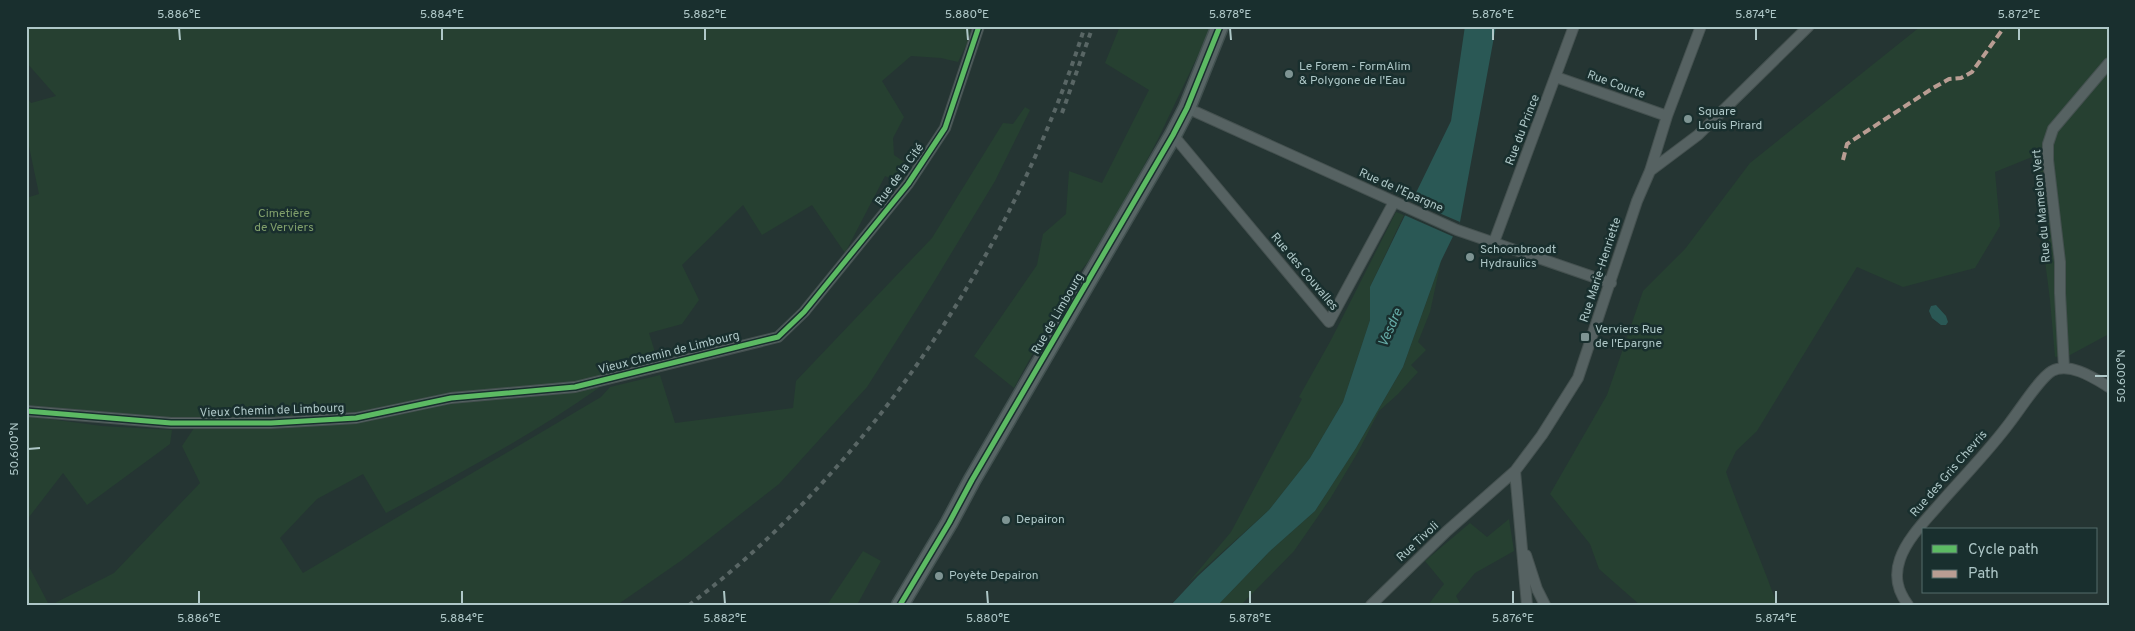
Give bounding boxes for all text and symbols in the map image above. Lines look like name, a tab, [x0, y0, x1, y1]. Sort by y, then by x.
text: 5.886°E	[157, 7, 201, 23]
text: 5.884°E	[420, 7, 464, 23]
text: 5.882°E	[683, 7, 727, 23]
text: 5.880°E	[945, 7, 989, 23]
text: 5.878°E	[1209, 7, 1251, 23]
text: 5.876°E	[1472, 7, 1514, 23]
text: 5.874°E	[1735, 7, 1777, 23]
text: 5.872°E	[1998, 7, 2040, 23]
place label: Le Forem - FormAlim & Polygone de l'Eau	[1299, 59, 1411, 89]
street label: Rue Courte	[1585, 67, 1647, 103]
marker: Le Forem - FormAlim & Polygone de l'Eau	[1283, 68, 1295, 80]
street label: Rue du Prince	[1502, 92, 1544, 168]
place label: Square Louis Pirard	[1698, 104, 1762, 134]
marker: Square Louis Pirard	[1682, 113, 1694, 125]
street label: Rue de la Cité	[872, 140, 928, 210]
street label: Rue du Mamelon Vert	[2029, 148, 2055, 264]
street label: Rue de l'Epargne	[1356, 165, 1446, 217]
park label: Cimetière de Verviers	[254, 206, 314, 236]
street label: Rue Marie-Henriette	[1576, 215, 1626, 325]
street label: Rue des Couvalles	[1267, 230, 1341, 314]
place label: Schoonbroodt Hydraulics	[1480, 242, 1556, 272]
marker: Schoonbroodt Hydraulics	[1464, 251, 1476, 263]
street label: Rue de Limbourg	[1028, 270, 1088, 358]
water label: Vesdre	[1375, 305, 1407, 350]
place label: Verviers Rue de l'Epargne	[1595, 322, 1663, 352]
street label: Vieux Chemin de Limbourg	[597, 328, 741, 378]
marker: Verviers Rue de l'Epargne	[1579, 331, 1591, 343]
text: 50.600°N	[2114, 349, 2130, 403]
street label: Vieux Chemin de Limbourg	[199, 400, 345, 422]
text: 50.600°N	[7, 422, 23, 476]
street label: Rue des Gris Chevris	[1907, 427, 1991, 521]
place label: Depairon	[1016, 512, 1065, 528]
marker: Depairon	[1000, 514, 1012, 526]
street label: Rue Tivoli	[1393, 518, 1443, 566]
legend	[1922, 528, 2098, 594]
text: Cycle path	[1968, 541, 2039, 560]
text: Path	[1968, 565, 1999, 584]
place label: Poyète Depairon	[949, 568, 1039, 584]
marker: Poyète Depairon	[933, 570, 945, 582]
text: 5.886°E	[177, 611, 221, 627]
text: 5.884°E	[440, 611, 484, 627]
text: 5.882°E	[703, 611, 747, 627]
text: 5.880°E	[966, 611, 1010, 627]
text: 5.878°E	[1229, 611, 1271, 627]
text: 5.876°E	[1492, 611, 1534, 627]
text: 5.874°E	[1755, 611, 1797, 627]

